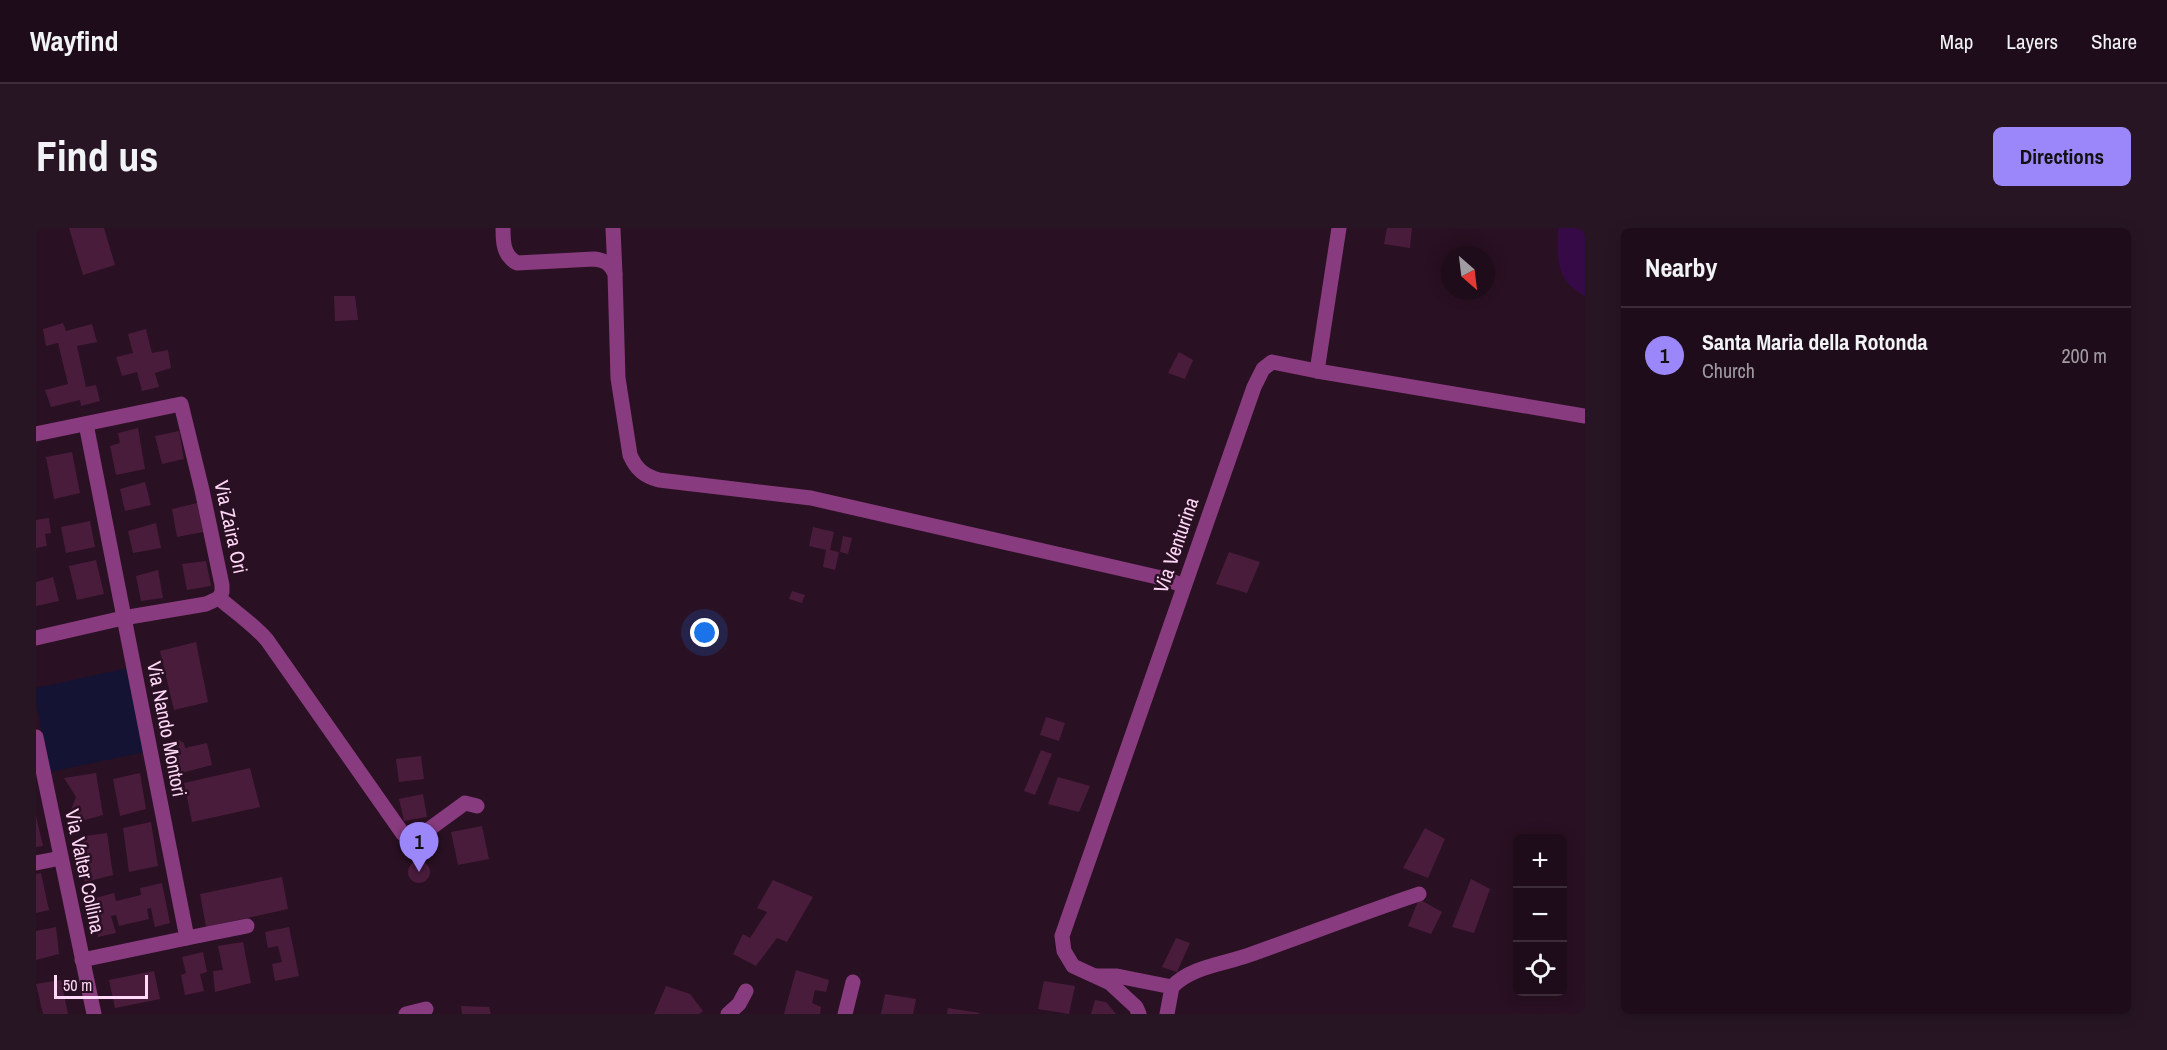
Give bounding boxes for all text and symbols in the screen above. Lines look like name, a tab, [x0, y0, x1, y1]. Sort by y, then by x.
text: Wayfind	[30, 22, 118, 60]
text: Map	[1940, 27, 1973, 56]
text: Layers	[2006, 27, 2058, 56]
text: Share	[2091, 27, 2137, 56]
button: Directions	[1993, 127, 2131, 186]
text: Find us	[36, 128, 158, 184]
north arrow	[1441, 246, 1495, 300]
text: Nearby	[1645, 250, 1717, 285]
text: Santa Maria della Rotonda	[1702, 327, 1928, 357]
text: 1	[1660, 342, 1669, 369]
text: 200 m	[2061, 342, 2107, 369]
text: Church	[1702, 357, 1755, 384]
street label: Via Zaira Ori	[208, 478, 255, 576]
street label: Via Venturina	[1147, 494, 1204, 596]
your location	[690, 618, 719, 647]
street label: Via Nando Montori	[141, 659, 194, 799]
street label: Via Valter Collina	[59, 806, 112, 935]
pin: 1	[400, 822, 439, 872]
map controls	[1513, 834, 1567, 996]
button: +	[1513, 834, 1567, 888]
button: −	[1513, 888, 1567, 942]
button: locate	[1513, 942, 1567, 996]
scale bar	[54, 972, 148, 1000]
text: 50 m	[63, 974, 92, 996]

